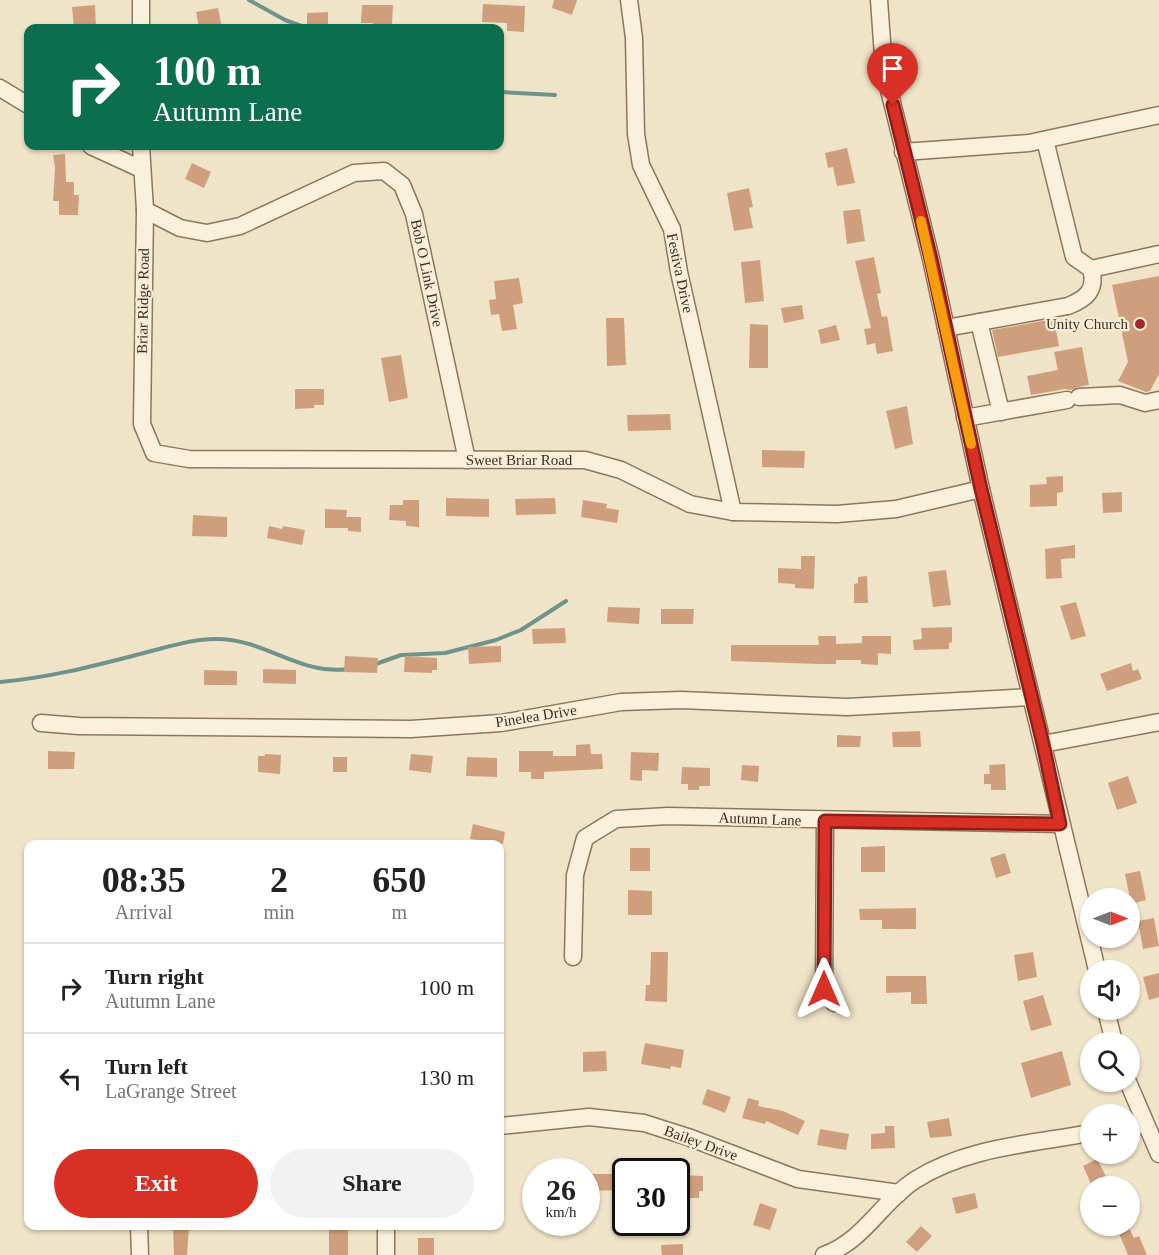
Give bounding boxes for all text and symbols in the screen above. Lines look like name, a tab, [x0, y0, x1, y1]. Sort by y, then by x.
pin	[867, 43, 918, 105]
icon: right	[54, 48, 132, 126]
text: 100 m	[153, 48, 262, 94]
icon: arrive	[876, 52, 909, 85]
text: Autumn Lane	[153, 97, 302, 127]
street label: Bob O Link Drive	[408, 218, 446, 329]
street label: Festiva Drive	[664, 232, 696, 315]
street label: Briar Ridge Road	[134, 247, 152, 354]
place label: Unity Church	[1046, 316, 1128, 332]
marker: Unity Church	[1133, 317, 1147, 331]
street label: Sweet Briar Road	[466, 452, 573, 468]
street label: Pinelea Drive	[494, 702, 578, 730]
street label: Autumn Lane	[718, 810, 802, 828]
text: 08:35	[102, 860, 186, 900]
text: 2	[270, 860, 288, 900]
text: 650	[372, 860, 426, 900]
north arrow	[1080, 888, 1140, 948]
map controls	[1080, 888, 1140, 1236]
text: Arrival	[115, 901, 173, 923]
text: min	[263, 901, 295, 923]
text: m	[392, 901, 407, 923]
position arrow	[792, 957, 856, 1021]
button: sound	[1080, 960, 1140, 1020]
text: Turn right	[105, 964, 204, 989]
icon: right	[54, 972, 87, 1005]
text: 100 m	[418, 975, 474, 1000]
text: Autumn Lane	[105, 990, 216, 1012]
button: search	[1080, 1032, 1140, 1092]
text: Turn left	[105, 1054, 188, 1079]
icon: left	[54, 1062, 87, 1095]
text: 130 m	[418, 1065, 474, 1090]
text: LaGrange Street	[105, 1080, 237, 1102]
button: +	[1080, 1104, 1140, 1164]
street label: Bailey Drive	[662, 1122, 740, 1164]
button: Exit	[54, 1149, 258, 1218]
button: Share	[270, 1149, 474, 1218]
speed limit sign: 30	[612, 1158, 690, 1236]
text: 26	[546, 1173, 576, 1206]
button: −	[1080, 1176, 1140, 1236]
text: km/h	[546, 1204, 576, 1220]

